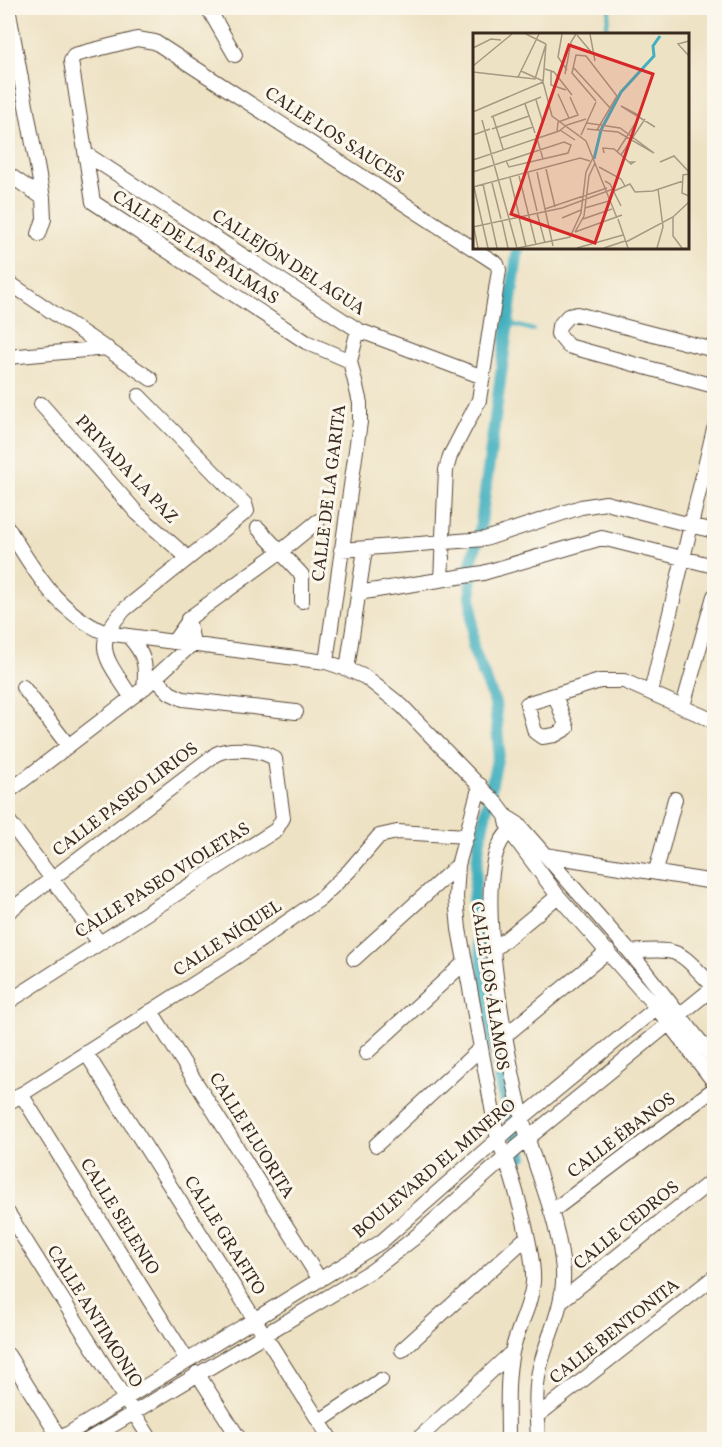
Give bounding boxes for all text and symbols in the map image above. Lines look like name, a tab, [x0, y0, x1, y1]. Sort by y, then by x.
inset map	[473, 33, 689, 249]
street label: CALLE LOS SAUCES	[259, 81, 409, 191]
street label: CALLE DE LAS PALMAS	[107, 185, 283, 311]
street label: CALLEJÓN DEL AGUA	[206, 204, 370, 322]
street label: CALLE DE LA GARITA	[307, 403, 353, 583]
street label: PRIVADA LA PAZ	[69, 410, 183, 530]
street label: CALLE PASEO LIRIOS	[48, 737, 204, 863]
street label: CALLE PASEO VIOLETAS	[71, 817, 255, 945]
street label: CALLE NÍQUEL	[169, 895, 287, 983]
street label: CALLE LOS ÁLAMOS	[463, 900, 515, 1072]
street label: CALLE FLUORITA	[202, 1068, 300, 1204]
street label: CALLE ÉBANOS	[563, 1087, 681, 1185]
street label: BOULEVARD EL MINERO	[348, 1093, 522, 1245]
street label: CALLE SELENIO	[73, 1154, 165, 1280]
street label: CALLE GRAFITO	[177, 1172, 271, 1300]
street label: CALLE CEDROS	[569, 1175, 685, 1277]
street label: CALLE ANTIMONIO	[40, 1241, 148, 1393]
street label: CALLE BENTONITA	[545, 1273, 686, 1391]

